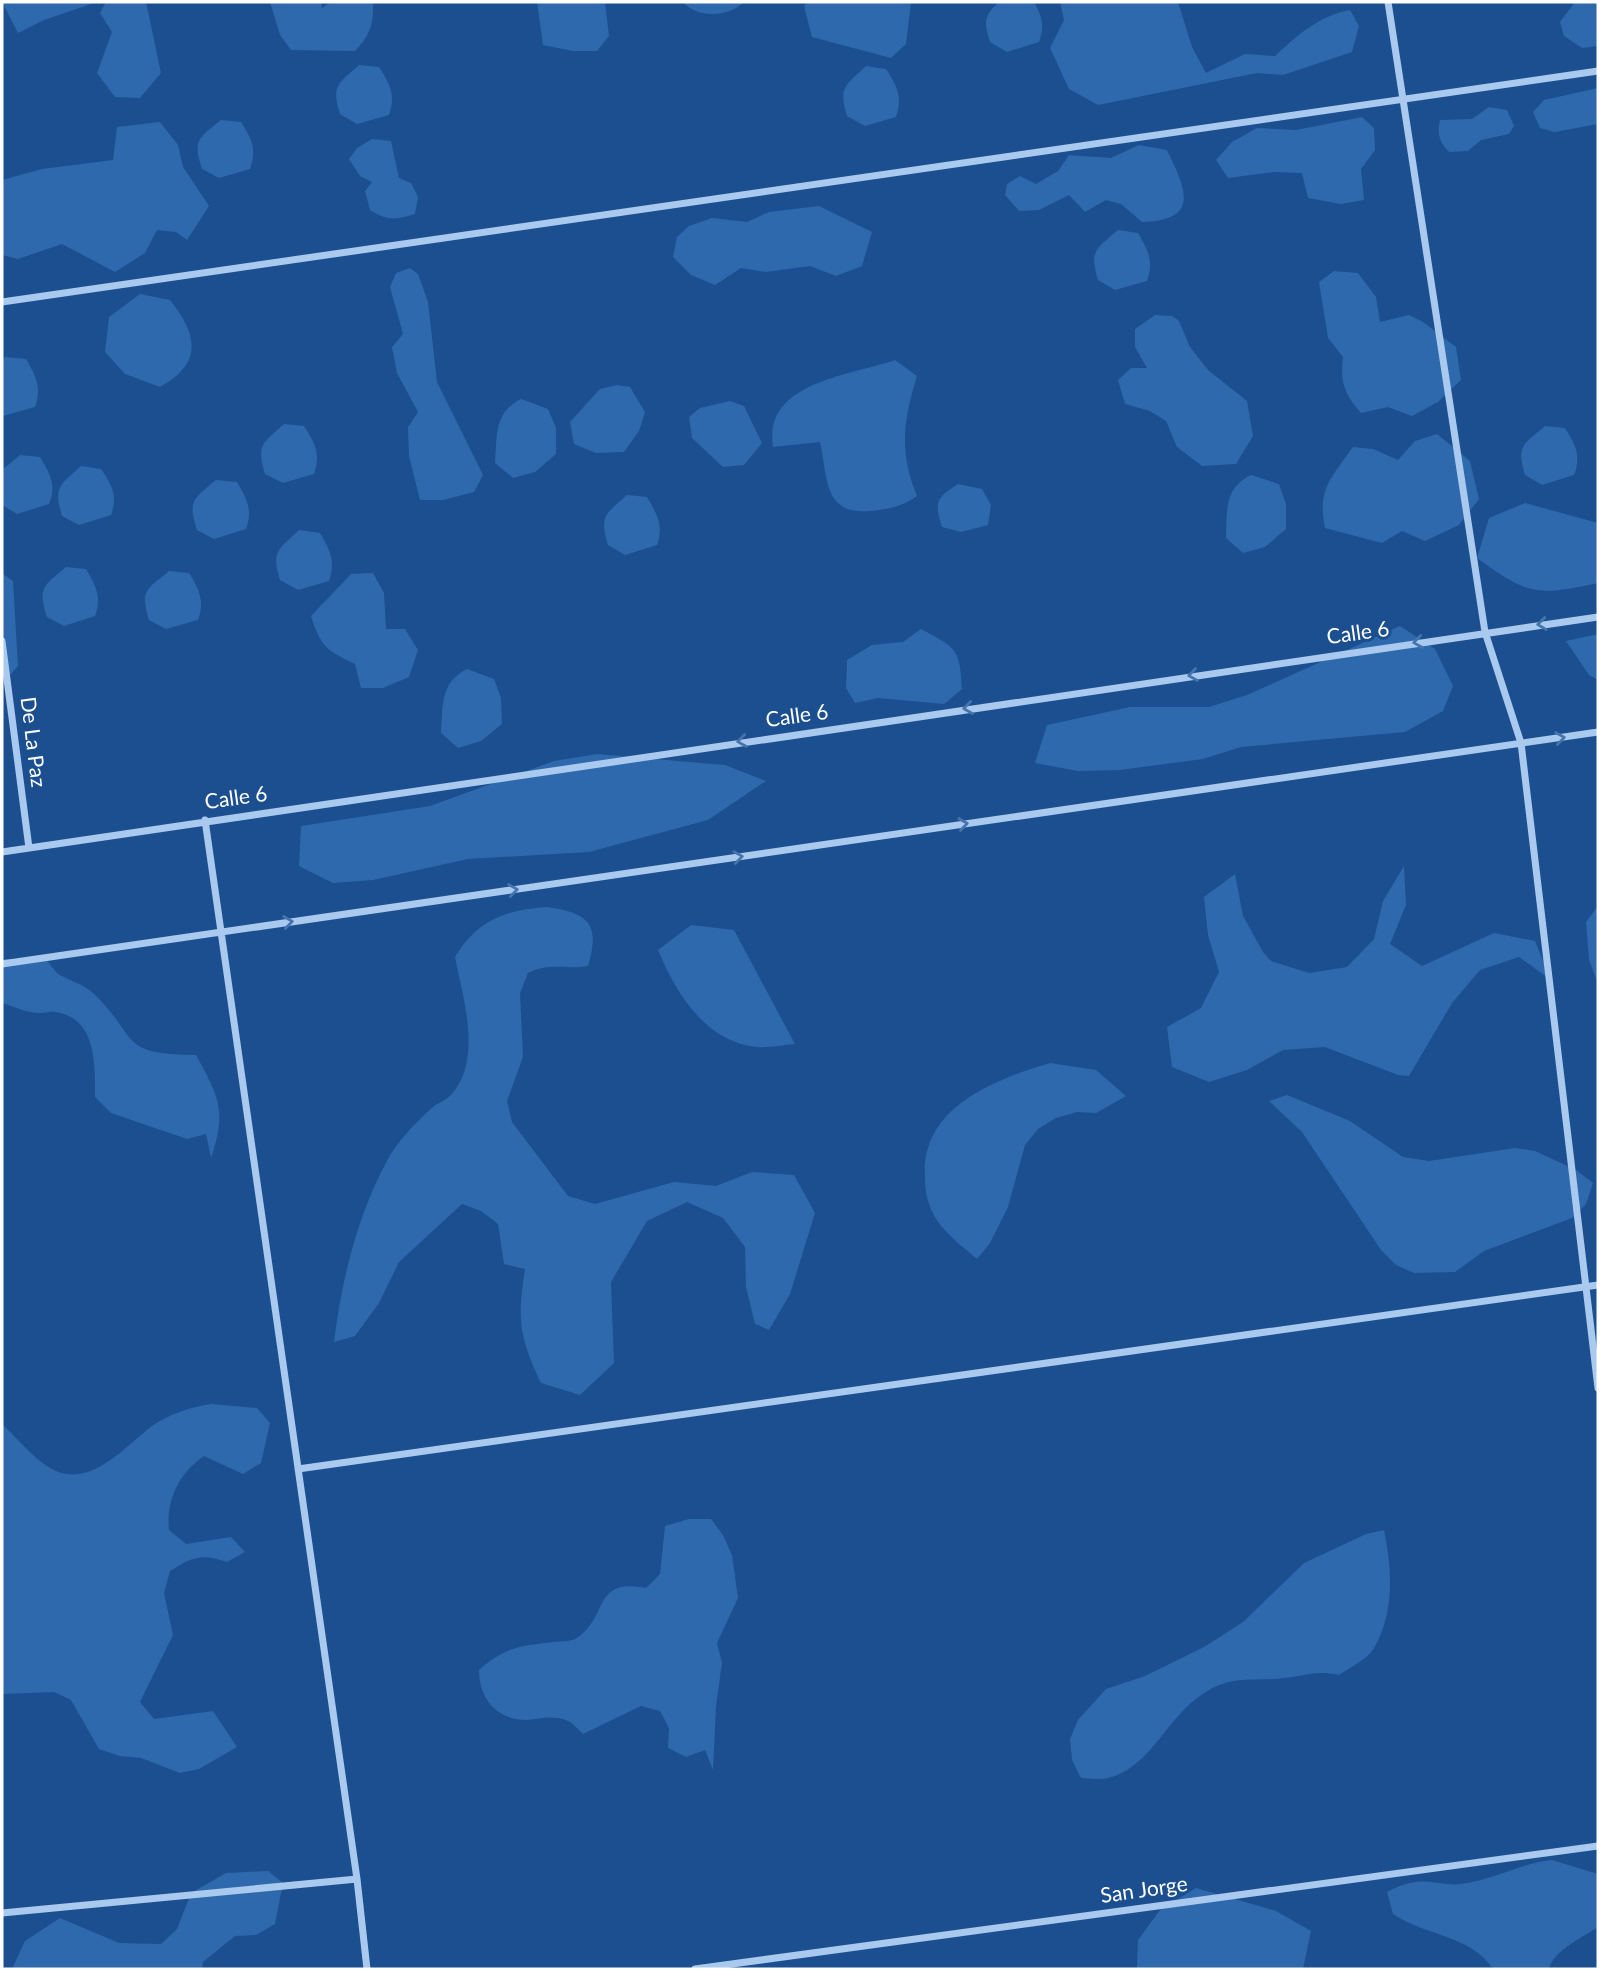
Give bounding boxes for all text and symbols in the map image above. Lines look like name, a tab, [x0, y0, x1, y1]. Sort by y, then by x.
street label: Calle 6	[1325, 615, 1391, 648]
one-way arrow	[1536, 617, 1548, 632]
one-way arrow	[1412, 634, 1424, 649]
one-way arrow	[1187, 667, 1199, 682]
street label: De La Paz	[17, 695, 52, 789]
street label: Calle 6	[764, 698, 830, 731]
one-way arrow	[962, 700, 973, 715]
one-way arrow	[1554, 731, 1566, 746]
one-way arrow	[737, 734, 748, 749]
street label: Calle 6	[203, 780, 269, 813]
one-way arrow	[958, 817, 969, 832]
one-way arrow	[732, 850, 744, 865]
one-way arrow	[507, 882, 519, 897]
one-way arrow	[282, 915, 294, 930]
street label: San Jorge	[1099, 1870, 1189, 1907]

